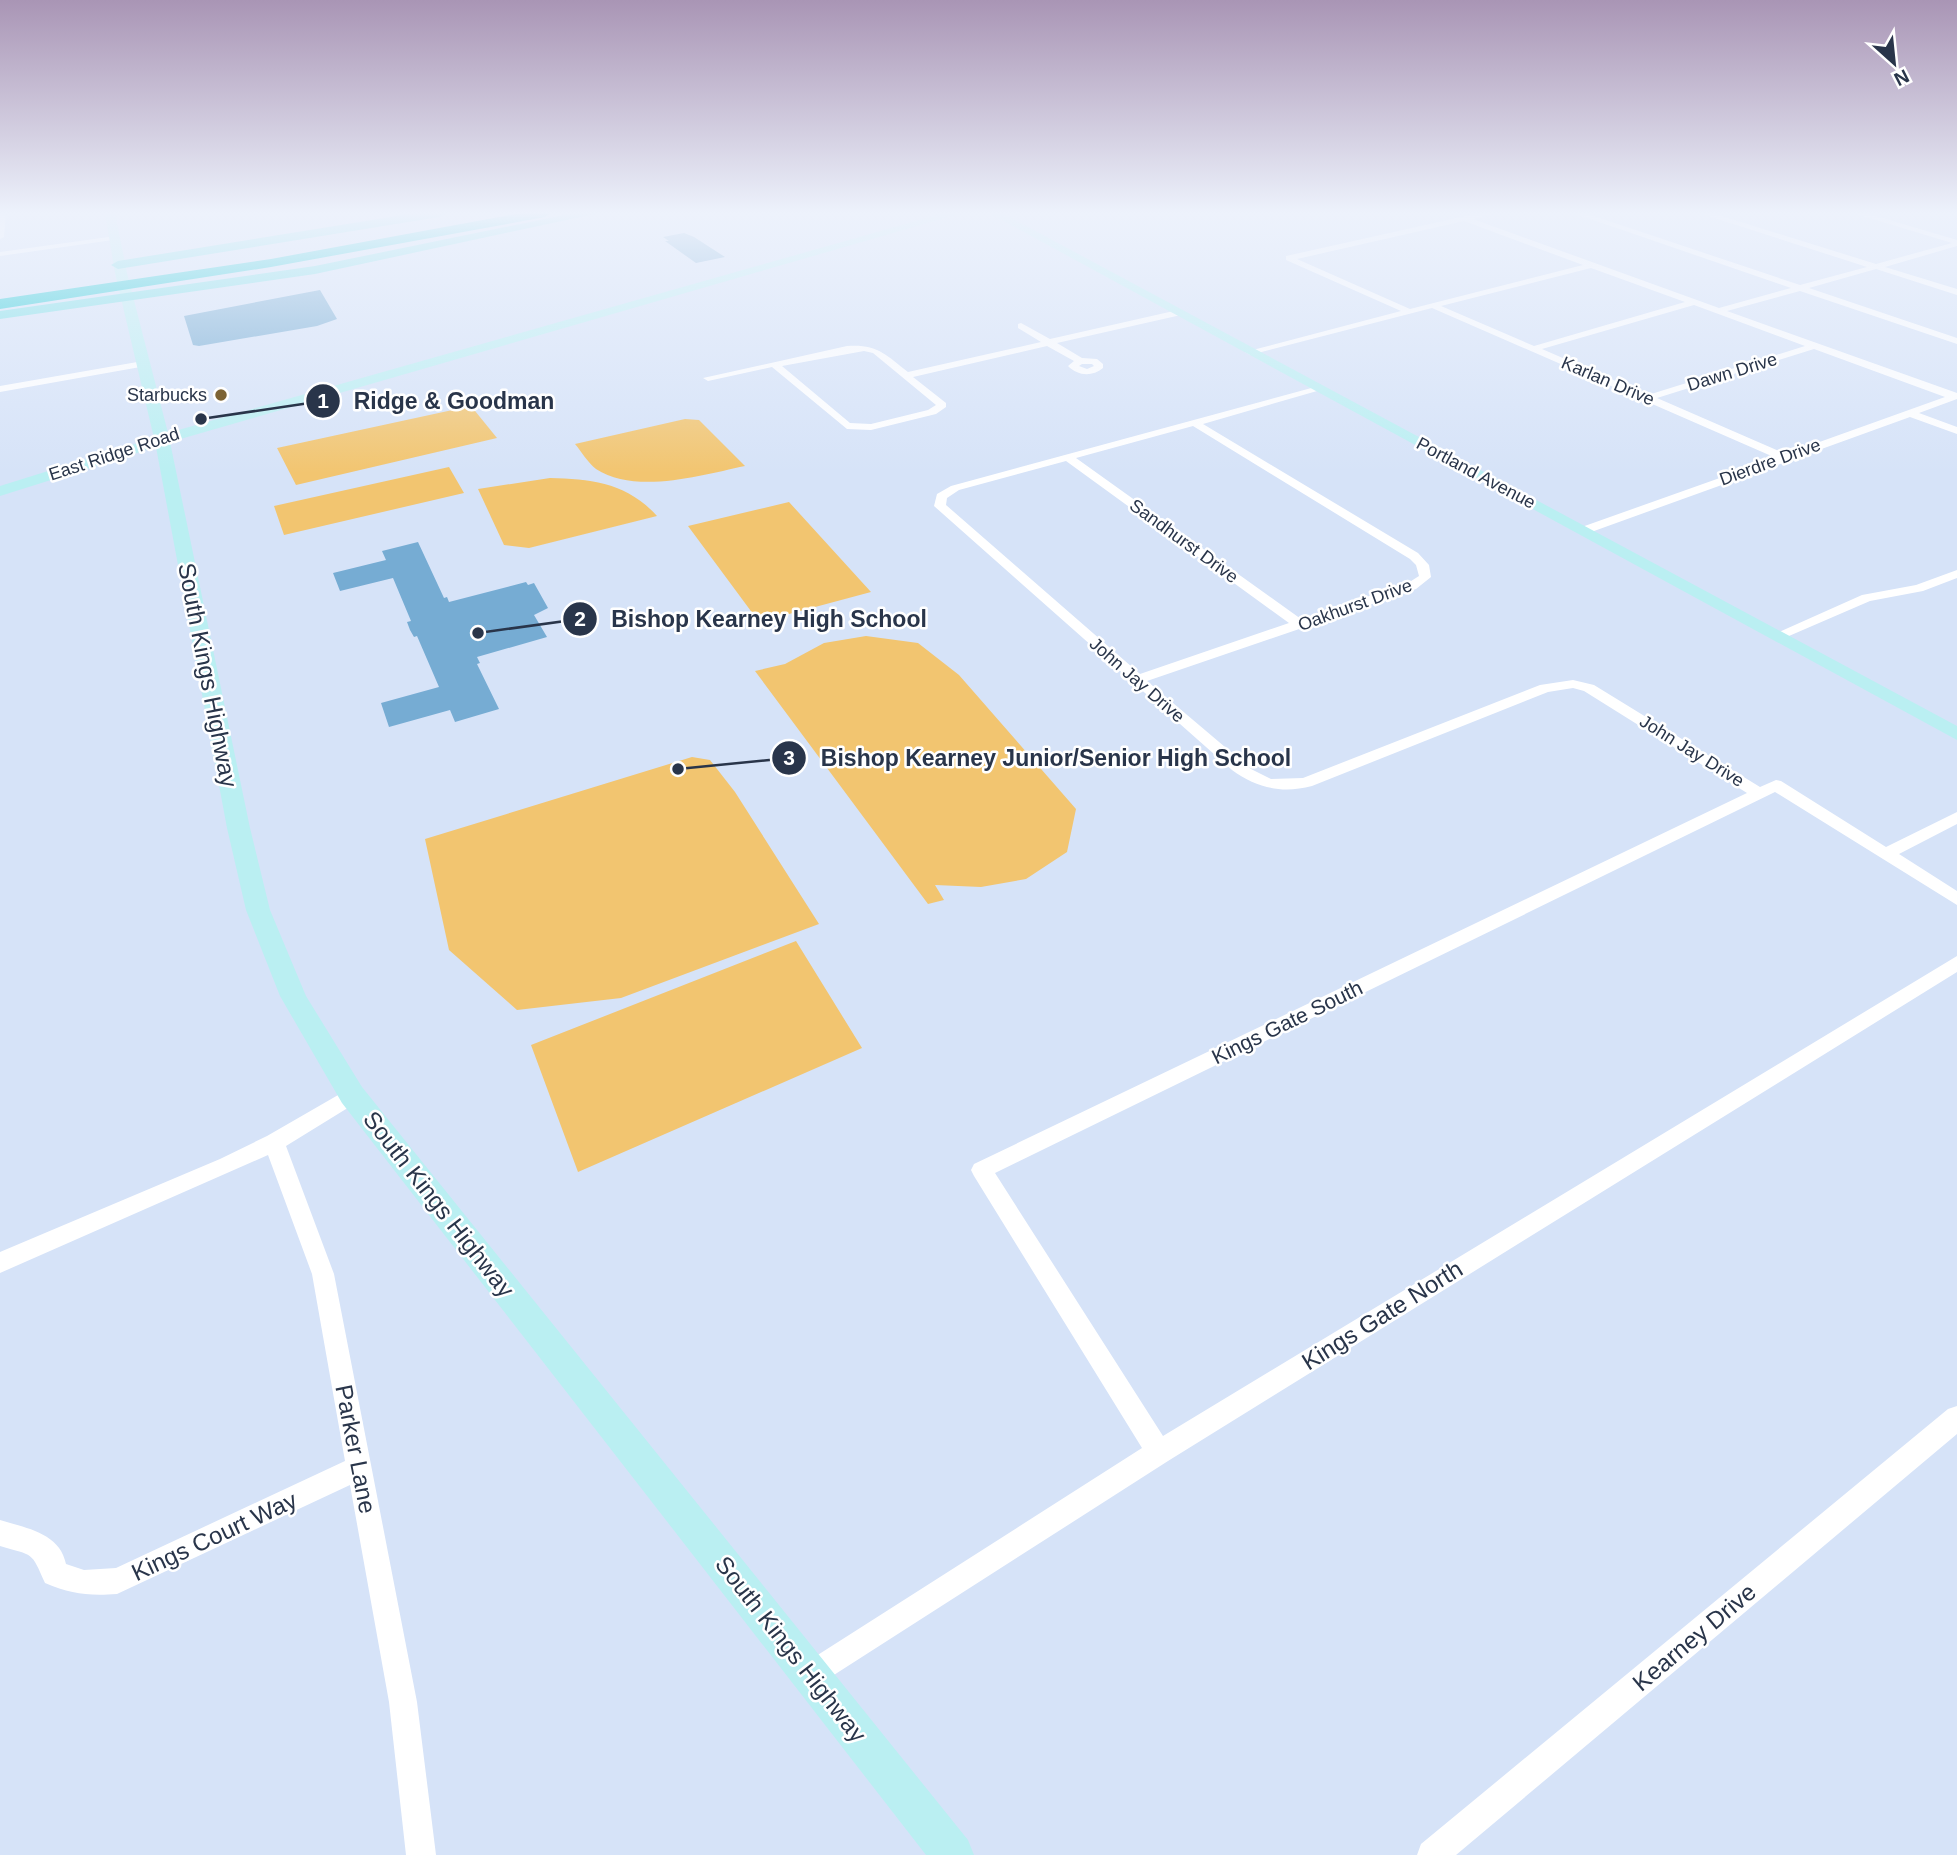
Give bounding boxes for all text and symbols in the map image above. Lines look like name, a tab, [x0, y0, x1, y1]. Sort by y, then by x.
north arrow	[1859, 28, 1929, 98]
text: N	[1891, 65, 1912, 90]
street label: Dawn Drive	[1685, 349, 1779, 395]
street label: Karlan Drive	[1559, 352, 1657, 410]
callout: Ridge & Goodman	[305, 379, 569, 423]
place label: Starbucks	[127, 385, 207, 405]
marker: Starbucks	[213, 387, 229, 403]
text: Ridge & Goodman	[354, 388, 554, 414]
text: 1	[317, 389, 329, 412]
street label: East Ridge Road	[46, 423, 182, 485]
street label: Portland Avenue	[1413, 433, 1539, 513]
street label: Dierdre Drive	[1717, 434, 1823, 490]
street label: Sandhurst Drive	[1126, 495, 1242, 587]
street label: South Kings Highway	[173, 560, 243, 790]
street label: Oakhurst Drive	[1295, 575, 1415, 635]
callout: Bishop Kearney High School	[562, 597, 941, 641]
text: Bishop Kearney High School	[611, 606, 927, 632]
text: 2	[574, 607, 586, 630]
street label: John Jay Drive	[1086, 633, 1188, 727]
street label: John Jay Drive	[1636, 711, 1748, 791]
callout: Bishop Kearney Junior/Senior High School	[772, 736, 1305, 780]
text: Bishop Kearney Junior/Senior High School	[821, 745, 1291, 771]
text: 3	[783, 746, 795, 769]
street label: Kings Gate South	[1208, 976, 1366, 1068]
street label: South Kings Highway	[358, 1106, 520, 1302]
street label: Kings Gate North	[1297, 1255, 1467, 1375]
street label: Parker Lane	[330, 1382, 382, 1516]
street label: Kings Court Way	[127, 1486, 301, 1586]
street label: South Kings Highway	[710, 1551, 872, 1747]
street label: Kearney Drive	[1627, 1578, 1761, 1696]

